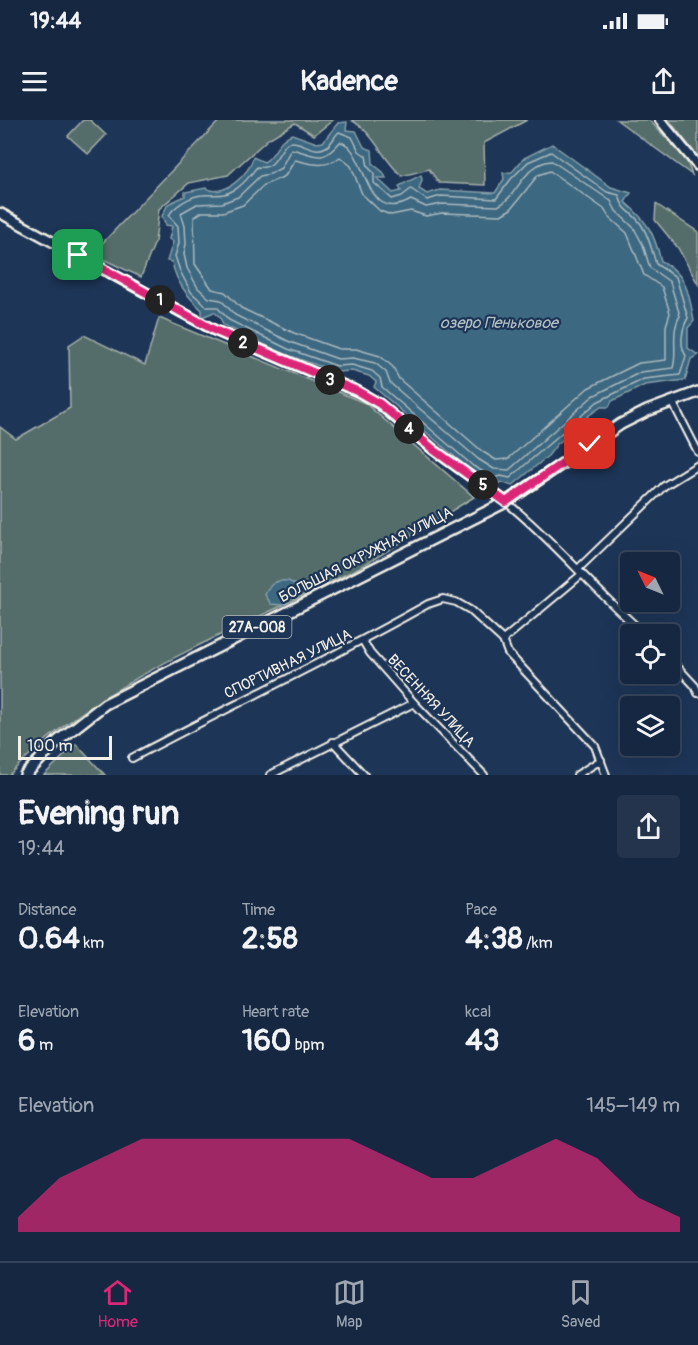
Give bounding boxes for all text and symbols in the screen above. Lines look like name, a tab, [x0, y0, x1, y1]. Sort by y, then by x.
text: 19:44	[30, 7, 81, 35]
icon: menu	[18, 65, 51, 98]
text: Kadence	[300, 65, 398, 98]
icon: share	[647, 65, 680, 98]
pin	[52, 229, 103, 280]
icon: arrive	[61, 238, 94, 271]
pin: 1	[145, 285, 175, 315]
text: 1	[157, 290, 163, 310]
water label: озеро Пеньковое	[440, 313, 560, 333]
pin: 2	[228, 328, 258, 358]
text: 2	[239, 333, 247, 353]
pin: 3	[315, 365, 345, 395]
text: 3	[326, 370, 334, 390]
pin: 4	[394, 414, 424, 444]
pin	[564, 418, 615, 469]
text: 4	[404, 419, 414, 439]
icon: check	[573, 427, 606, 460]
pin: 5	[468, 470, 498, 500]
text: 5	[479, 475, 487, 495]
street label: БОЛЬШАЯ ОКРУЖНАЯ УЛИЦА	[276, 503, 456, 607]
north arrow	[620, 552, 680, 612]
map controls	[620, 552, 680, 756]
road number: 27А-008	[222, 616, 292, 638]
button: locate	[620, 624, 680, 684]
street label: СПОРТИВНАЯ УЛИЦА	[221, 625, 355, 703]
street label: ВЕСЕННЯЯ УЛИЦА	[383, 651, 479, 752]
button: layers	[620, 696, 680, 756]
scale bar	[18, 733, 112, 760]
text: 100 m	[27, 736, 73, 756]
text: Evening run	[18, 793, 179, 834]
button: share	[617, 795, 680, 858]
text: 19:44	[18, 836, 65, 861]
text: Distance	[18, 900, 77, 920]
text: Time	[242, 900, 275, 920]
text: Pace	[465, 900, 497, 920]
text: 0.64	[18, 920, 80, 957]
text: 2:58	[242, 920, 298, 957]
text: 4:38	[465, 920, 523, 957]
text: km	[80, 933, 104, 953]
text: /km	[523, 933, 553, 953]
text: Elevation	[18, 1002, 79, 1022]
text: Heart rate	[242, 1002, 309, 1022]
text: kcal	[465, 1002, 491, 1022]
text: 6	[18, 1022, 35, 1059]
text: 160	[242, 1022, 291, 1059]
text: 43	[465, 1022, 499, 1059]
text: m	[35, 1035, 53, 1055]
text: bpm	[291, 1035, 324, 1055]
text: Elevation	[18, 1093, 94, 1118]
text: 145–149 m	[586, 1093, 680, 1118]
tab: Home	[97, 1276, 138, 1332]
tab: Map	[333, 1276, 366, 1332]
tab: Saved	[561, 1276, 601, 1332]

